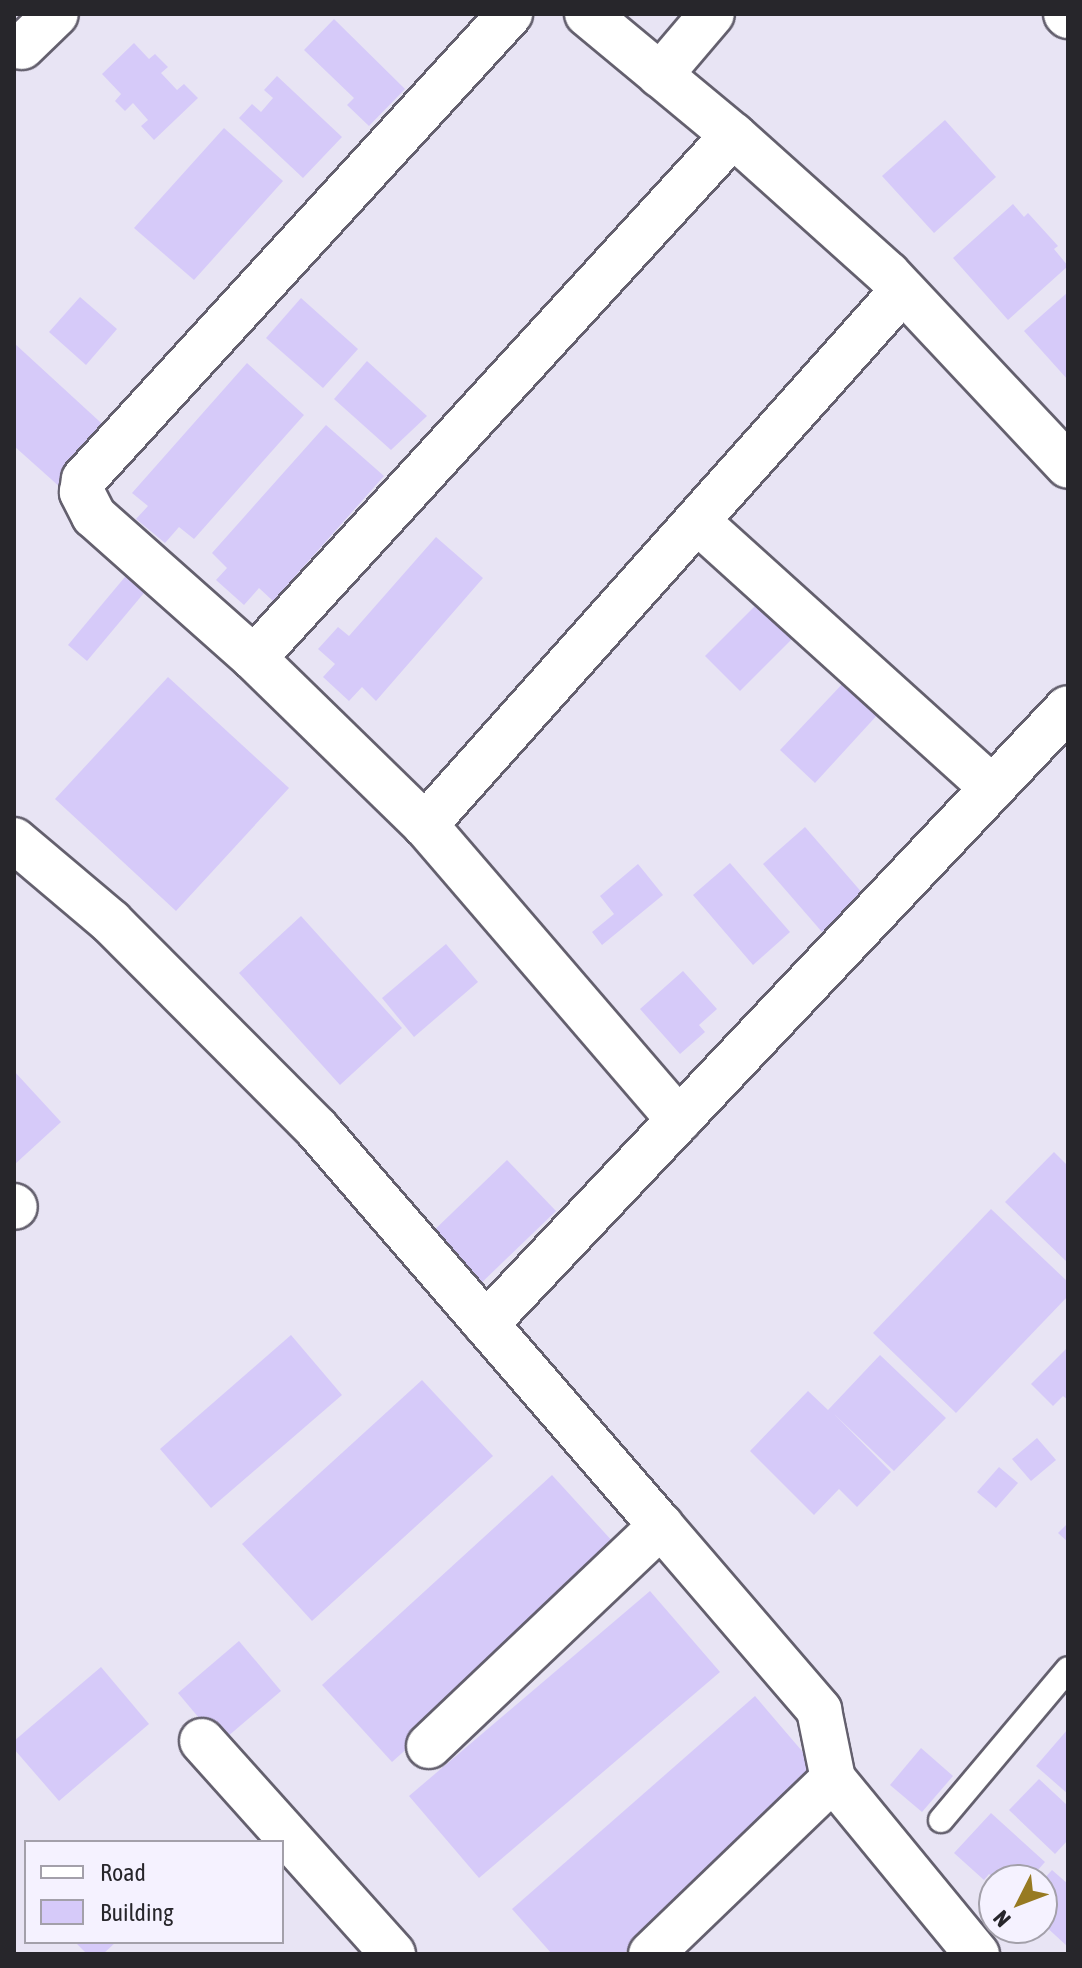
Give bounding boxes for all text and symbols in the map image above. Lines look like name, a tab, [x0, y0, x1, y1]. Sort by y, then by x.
legend	[24, 1840, 284, 1944]
text: Road	[100, 1859, 146, 1886]
north arrow	[978, 1864, 1058, 1944]
text: Building	[100, 1899, 173, 1926]
text: N	[988, 1905, 1016, 1932]

